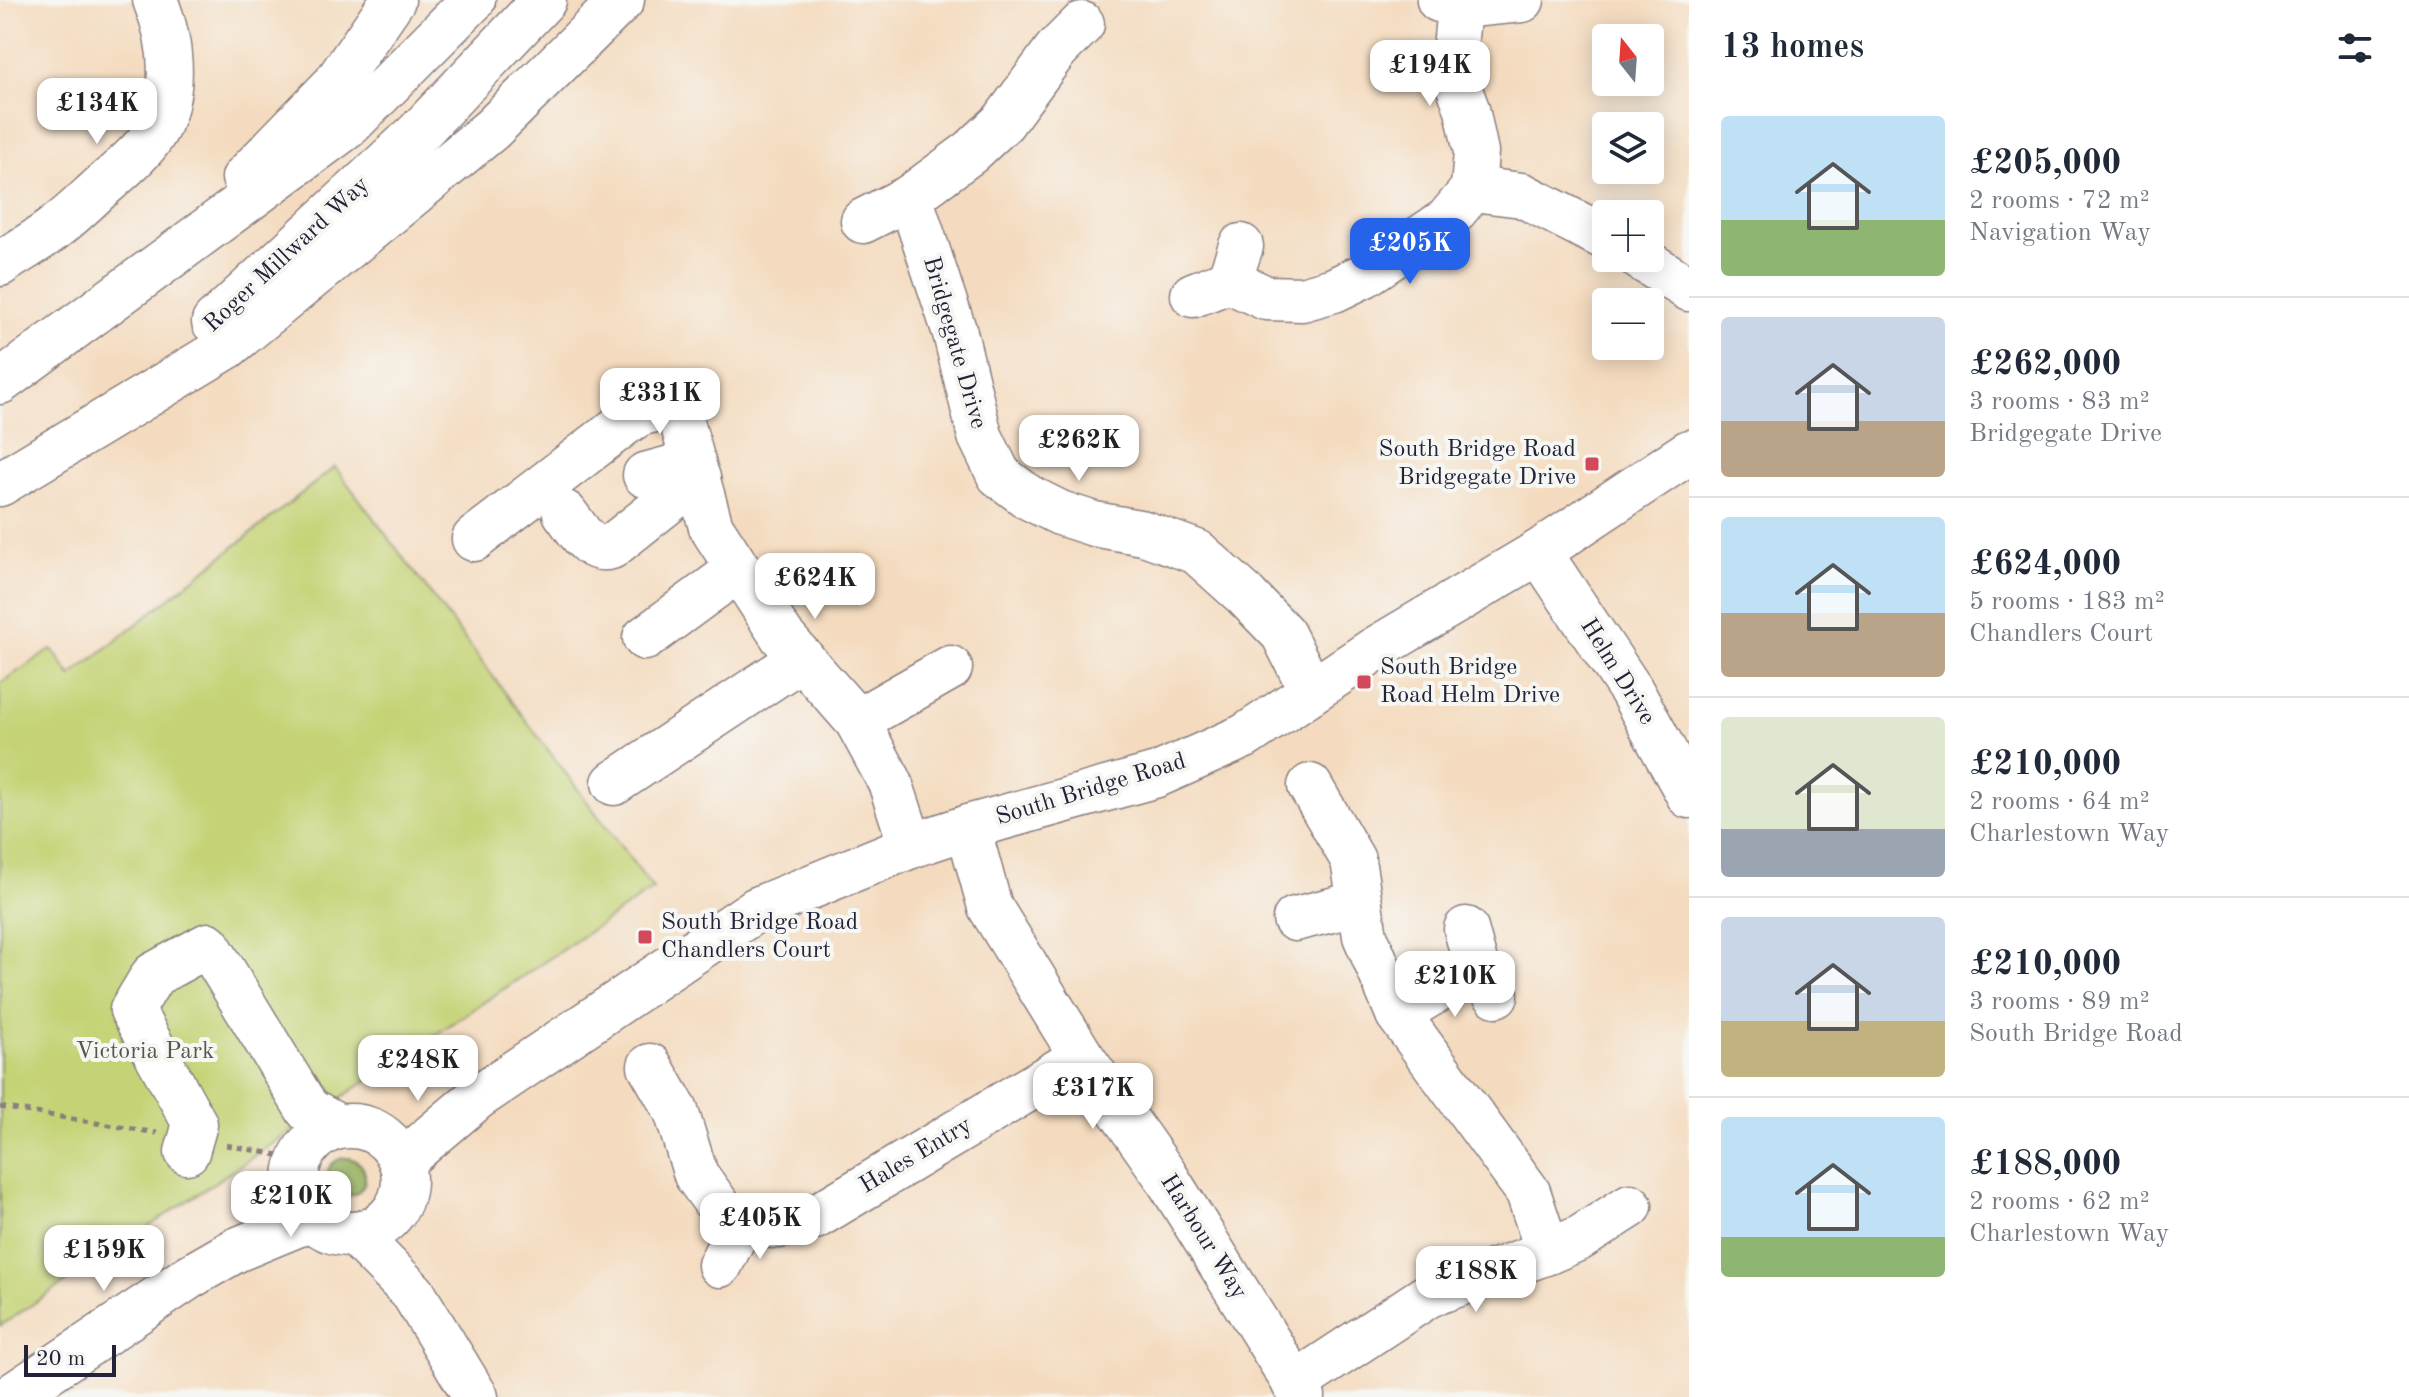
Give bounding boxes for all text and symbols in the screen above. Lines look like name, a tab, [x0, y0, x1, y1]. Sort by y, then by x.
north arrow	[1592, 24, 1664, 96]
map controls	[1592, 24, 1664, 360]
icon: filters	[2333, 26, 2377, 70]
text: 13 homes	[1721, 31, 1864, 65]
pin: £194K	[1374, 40, 1486, 108]
text: £194K	[1388, 53, 1472, 79]
pin: £134K	[41, 78, 153, 146]
text: £134K	[55, 91, 139, 117]
button: layers	[1592, 112, 1664, 184]
text: £205,000	[1969, 147, 2121, 181]
icon: home	[1785, 148, 1881, 244]
street label: Roger Millward Way	[200, 172, 374, 337]
text: 2 rooms · 72 m²	[1969, 188, 2150, 214]
button: +	[1592, 200, 1664, 272]
pin: £205K	[1354, 218, 1466, 286]
text: Navigation Way	[1969, 220, 2151, 246]
text: £205K	[1368, 231, 1452, 257]
street label: Bridgegate Drive	[918, 254, 990, 432]
button: −	[1592, 288, 1664, 360]
text: £262,000	[1969, 348, 2121, 382]
icon: home	[1785, 349, 1881, 445]
pin: £331K	[604, 368, 716, 436]
text: £331K	[618, 381, 702, 407]
text: 3 rooms · 83 m²	[1969, 389, 2150, 415]
pin: £262K	[1023, 415, 1135, 483]
text: Bridgegate Drive	[1969, 421, 2162, 447]
text: £262K	[1037, 428, 1121, 454]
place label: South Bridge Road Bridgegate Drive	[1379, 438, 1576, 490]
marker: South Bridge Road Bridgegate Drive	[1583, 455, 1601, 473]
text: £624,000	[1969, 548, 2121, 582]
icon: home	[1785, 549, 1881, 645]
pin: £624K	[759, 553, 871, 621]
text: £624K	[773, 566, 857, 592]
text: 5 rooms · 183 m²	[1969, 589, 2165, 615]
street label: Helm Drive	[1575, 615, 1659, 729]
text: Chandlers Court	[1969, 621, 2153, 647]
place label: South Bridge Road Helm Drive	[1380, 656, 1560, 708]
marker: South Bridge Road Helm Drive	[1355, 673, 1373, 691]
text: £210,000	[1969, 748, 2121, 782]
icon: home	[1785, 749, 1881, 845]
street label: South Bridge Road	[993, 750, 1189, 830]
text: 2 rooms · 64 m²	[1969, 789, 2150, 815]
text: Charlestown Way	[1969, 821, 2169, 847]
place label: South Bridge Road Chandlers Court	[661, 911, 858, 963]
marker: South Bridge Road Chandlers Court	[636, 928, 654, 946]
text: £210,000	[1969, 948, 2121, 982]
icon: home	[1785, 949, 1881, 1045]
pin: £210K	[1399, 951, 1511, 1019]
text: £210K	[1413, 964, 1497, 990]
text: 3 rooms · 89 m²	[1969, 989, 2150, 1015]
text: South Bridge Road	[1969, 1021, 2183, 1047]
pin: £248K	[362, 1035, 474, 1103]
park label: Victoria Park	[75, 1040, 215, 1064]
text: £248K	[376, 1048, 460, 1074]
pin: £317K	[1037, 1063, 1149, 1131]
text: £317K	[1051, 1076, 1135, 1102]
street label: Hales Entry	[856, 1113, 976, 1199]
text: £188,000	[1969, 1148, 2121, 1182]
icon: home	[1785, 1149, 1881, 1245]
street label: Harbour Way	[1155, 1170, 1251, 1304]
pin: £210K	[235, 1171, 347, 1239]
text: £210K	[249, 1184, 333, 1210]
text: 2 rooms · 62 m²	[1969, 1189, 2150, 1215]
pin: £405K	[704, 1193, 816, 1261]
text: £405K	[718, 1206, 802, 1232]
text: Charlestown Way	[1969, 1221, 2169, 1247]
pin: £159K	[48, 1225, 160, 1293]
text: £159K	[62, 1238, 146, 1264]
pin: £188K	[1420, 1246, 1532, 1314]
text: £188K	[1434, 1259, 1518, 1285]
scale bar	[24, 1341, 116, 1377]
text: 20 m	[36, 1348, 85, 1370]

